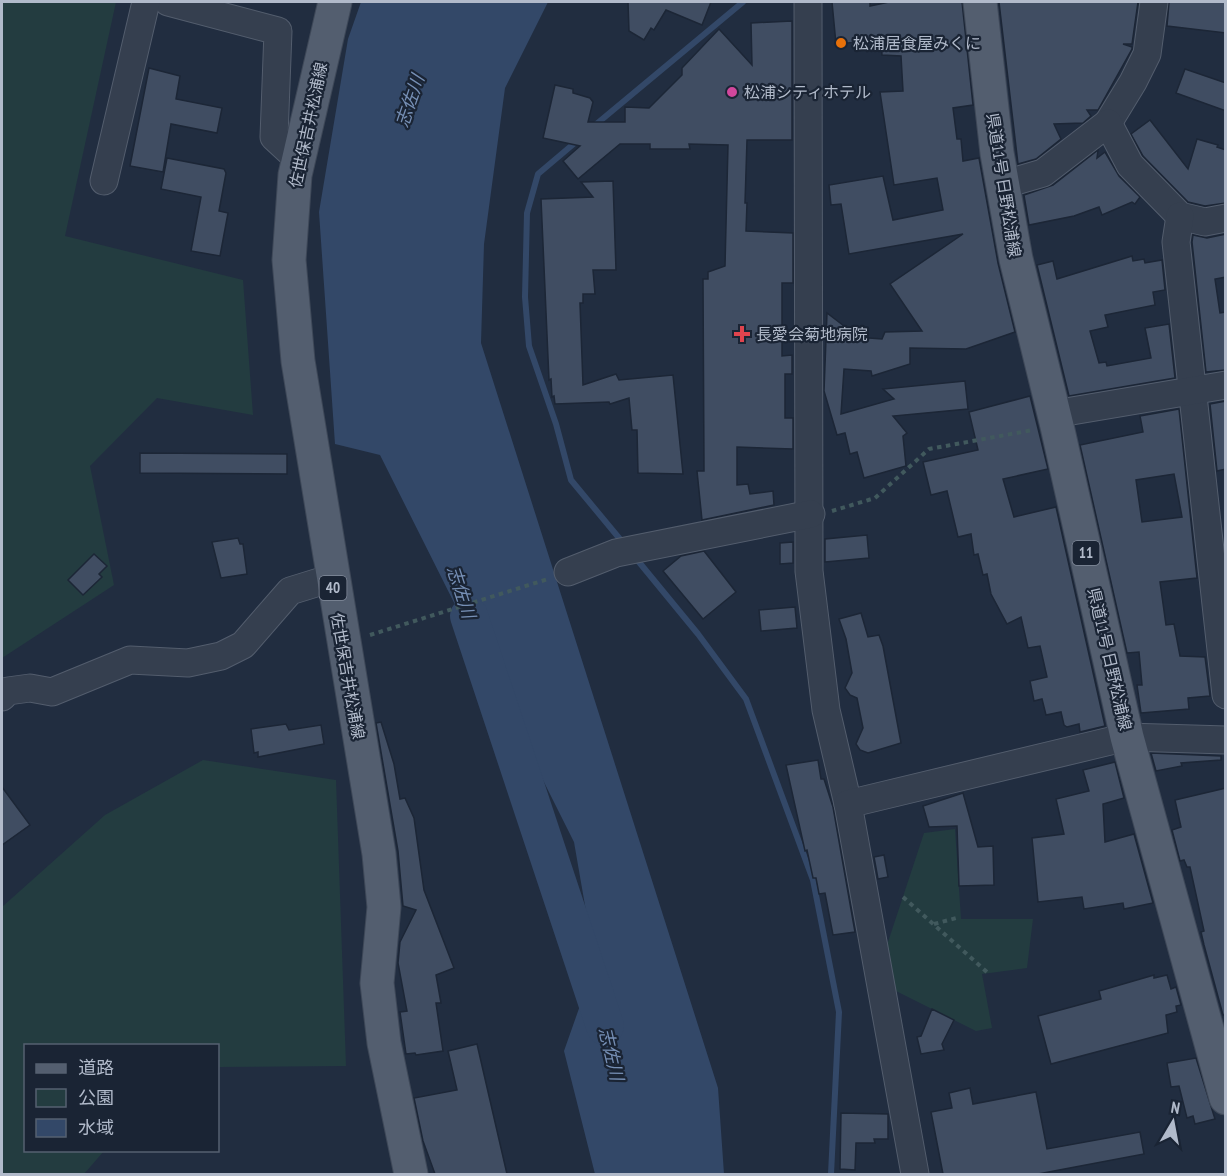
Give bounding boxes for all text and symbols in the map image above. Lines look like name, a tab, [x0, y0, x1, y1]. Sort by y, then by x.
place label: 松浦居食屋みくに	[853, 33, 981, 53]
marker: 松浦居食屋みくに	[834, 36, 848, 50]
street label: 佐世保吉井松浦線	[285, 60, 331, 190]
water label: 志佐川	[390, 70, 430, 130]
place label: 松浦シティホテル	[744, 82, 871, 102]
marker: 松浦シティホテル	[725, 85, 739, 99]
street label: 県道11号 日野松浦線	[983, 111, 1025, 259]
place label: 長愛会菊地病院	[756, 324, 868, 344]
marker: 長愛会菊地病院	[733, 325, 751, 343]
road number: 11	[1072, 541, 1100, 565]
water label: 志佐川	[442, 563, 481, 623]
road number: 40	[320, 576, 346, 600]
street label: 県道11号 日野松浦線	[1084, 586, 1136, 732]
street label: 佐世保吉井松浦線	[327, 611, 369, 741]
water label: 志佐川	[594, 1025, 629, 1085]
legend	[24, 1044, 219, 1152]
text: 道路	[78, 1056, 114, 1079]
text: 公園	[78, 1086, 114, 1109]
north arrow	[1143, 1092, 1203, 1152]
text: N	[1170, 1097, 1182, 1118]
text: 水域	[78, 1116, 114, 1139]

